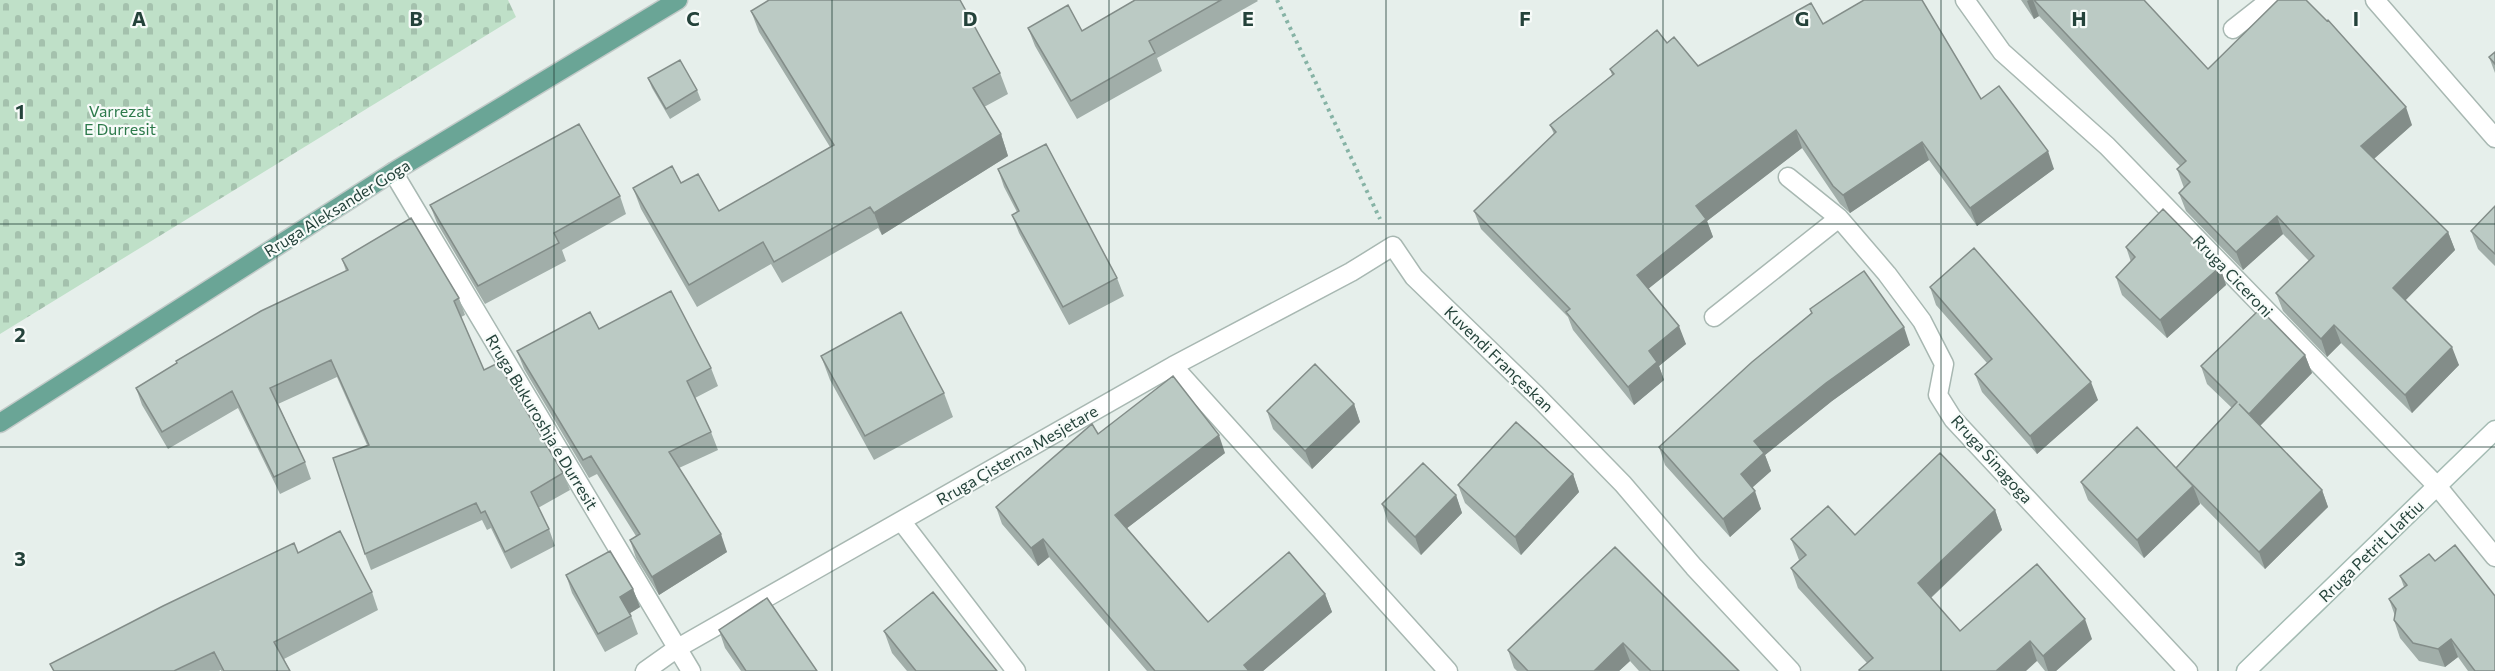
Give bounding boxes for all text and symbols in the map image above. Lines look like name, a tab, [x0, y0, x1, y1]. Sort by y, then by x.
text: A	[132, 6, 146, 30]
text: B	[409, 6, 423, 30]
text: C	[686, 6, 700, 30]
text: D	[963, 6, 977, 30]
text: E	[1242, 6, 1254, 30]
text: F	[1519, 6, 1531, 30]
text: G	[1795, 6, 1809, 30]
text: H	[2072, 6, 2087, 30]
text: I	[2353, 6, 2359, 30]
text: 1	[15, 99, 25, 123]
park label: Varrezat E Durresit	[84, 101, 157, 138]
street label: Rruga Aleksander Goga	[260, 155, 413, 260]
street label: Rruga Ciceroni	[2190, 231, 2277, 321]
street label: Kuvendi Françeskan	[1441, 302, 1558, 415]
text: 2	[14, 322, 26, 346]
street label: Rruga Bukuroshja e Durresit	[482, 330, 603, 513]
street label: Rruga Çisterna Mesjetare	[933, 401, 1101, 509]
street label: Rruga Sinagoga	[1948, 411, 2037, 507]
street label: Rruga Petrit Llaftiu	[2314, 496, 2427, 606]
text: 3	[14, 546, 26, 570]

